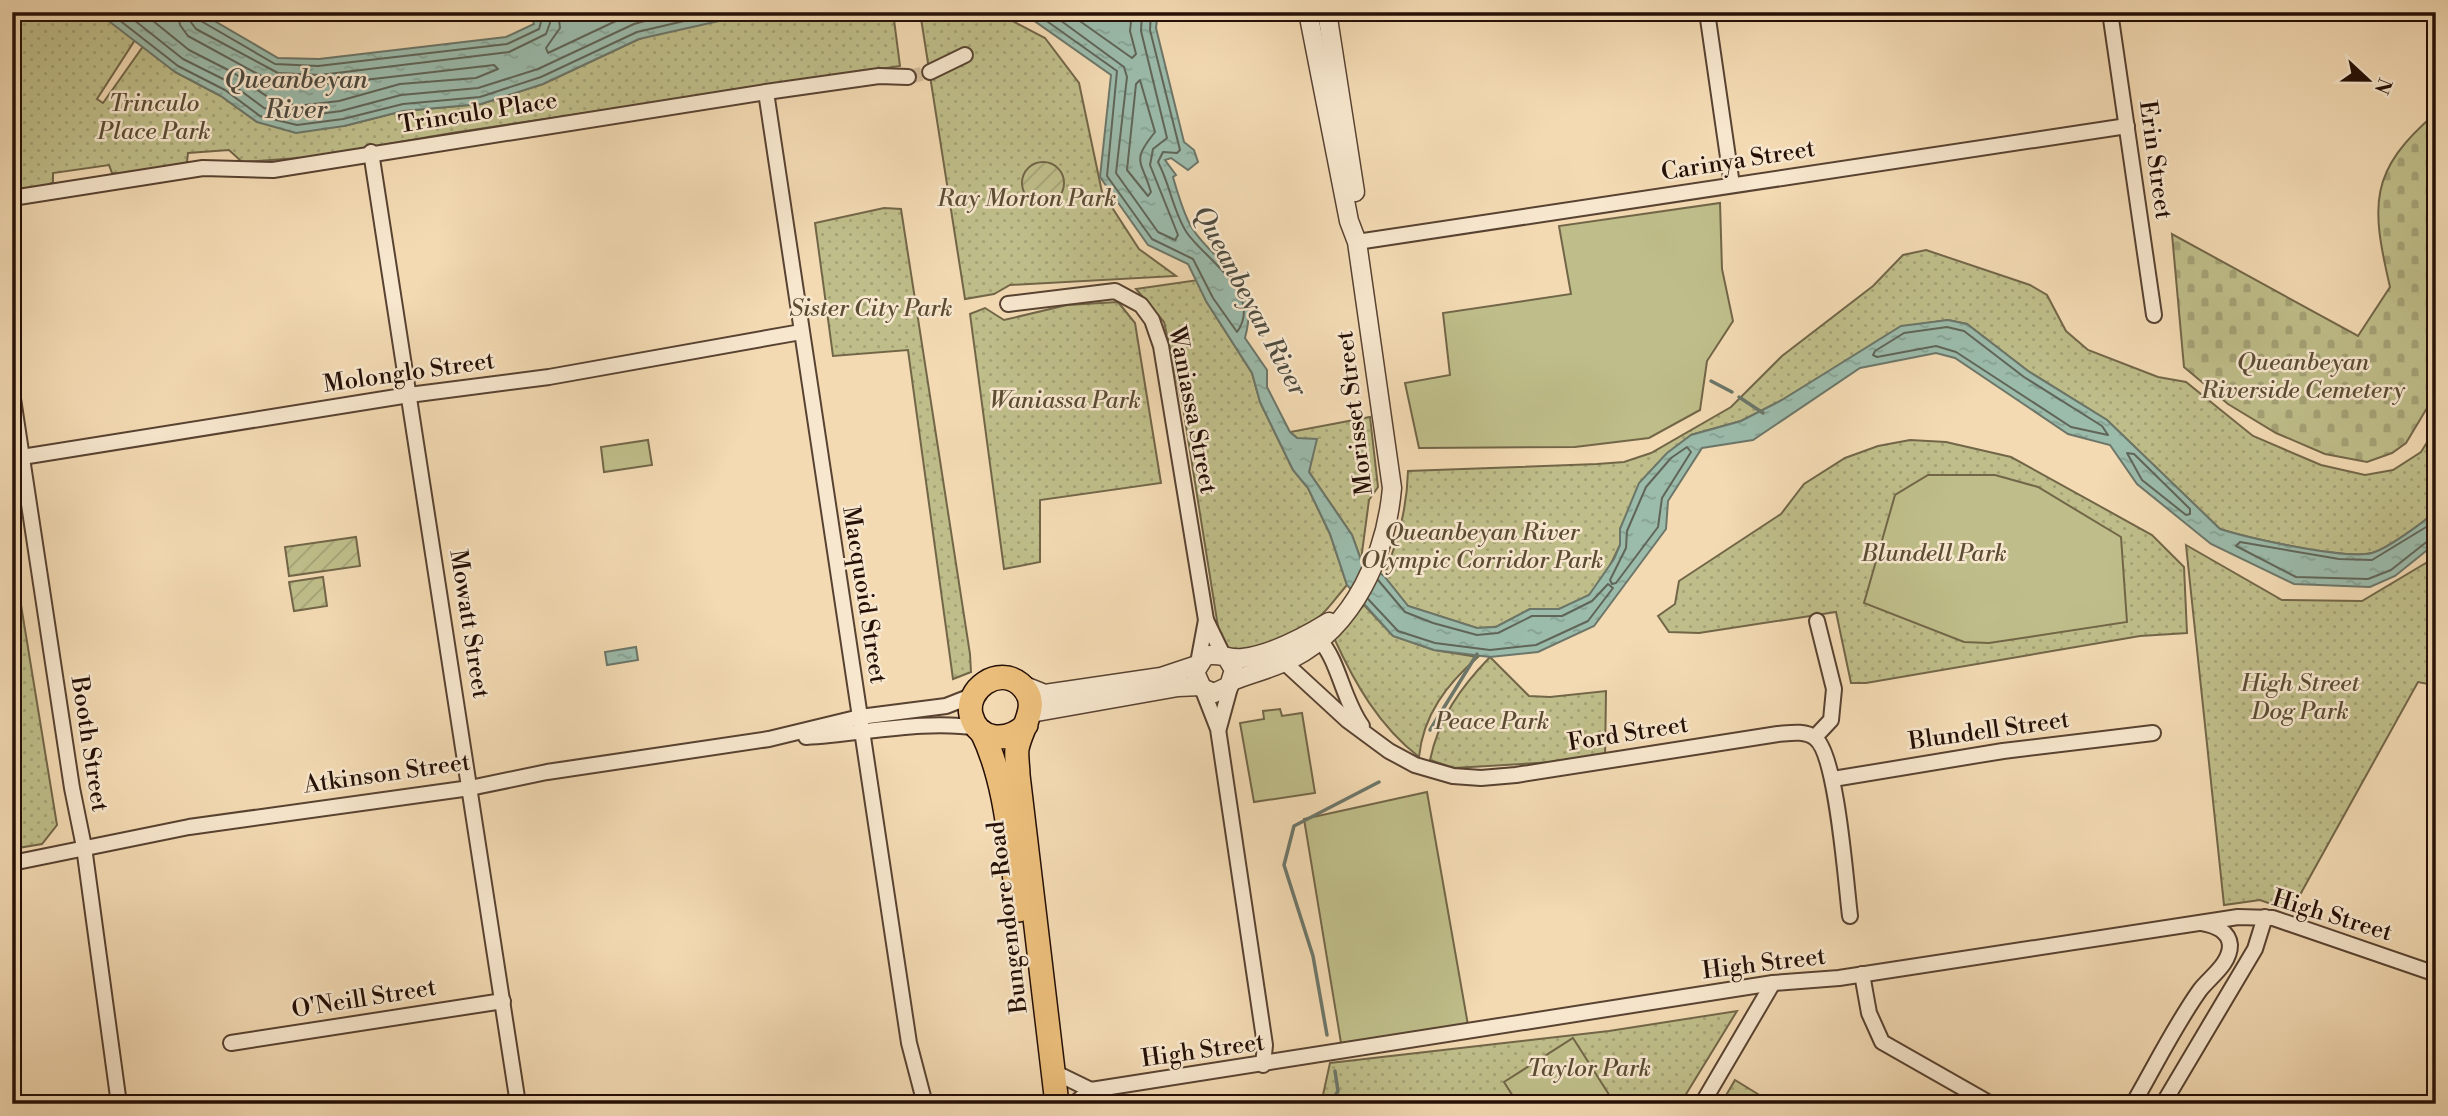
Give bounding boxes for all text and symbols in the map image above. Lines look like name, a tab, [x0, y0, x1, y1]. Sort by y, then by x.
north arrow	[2332, 46, 2402, 116]
water label: Queanbeyan River	[224, 64, 368, 126]
text: N	[2369, 75, 2397, 97]
street label: Trinculo Place	[397, 86, 559, 140]
park label: Trinculo Place Park	[96, 89, 211, 147]
street label: Erin Street	[2132, 99, 2178, 222]
street label: Carinya Street	[1659, 134, 1818, 188]
park label: Ray Morton Park	[936, 184, 1117, 214]
water label: Queanbeyan River	[1186, 200, 1314, 403]
park label: Sister City Park	[789, 294, 953, 324]
street label: Waniassa Street	[1161, 323, 1223, 497]
street label: Morisset Street	[1330, 329, 1380, 497]
street label: Molonglo Street	[321, 346, 497, 400]
park label: Queanbeyan Riverside Cemetery	[2200, 348, 2405, 406]
park label: Waniassa Park	[989, 386, 1141, 416]
street label: Macquoid Street	[835, 504, 893, 686]
park label: Queanbeyan River Olympic Corridor Park	[1361, 518, 1603, 576]
park label: Blundell Park	[1860, 539, 2007, 569]
street label: Mowatt Street	[442, 547, 496, 701]
park label: High Street Dog Park	[2240, 669, 2360, 727]
street label: Booth Street	[63, 673, 115, 814]
street label: Blundell Street	[1906, 705, 2072, 757]
park label: Peace Park	[1434, 707, 1549, 737]
street label: Ford Street	[1566, 710, 1691, 758]
street label: Atkinson Street	[301, 747, 473, 801]
street label: Bungendore Road	[981, 819, 1035, 1016]
street label: High Street	[2268, 884, 2396, 949]
street label: High Street	[1701, 941, 1828, 986]
street label: O'Neill Street	[290, 973, 439, 1025]
street label: High Street	[1140, 1027, 1267, 1074]
park label: Taylor Park	[1527, 1054, 1651, 1084]

